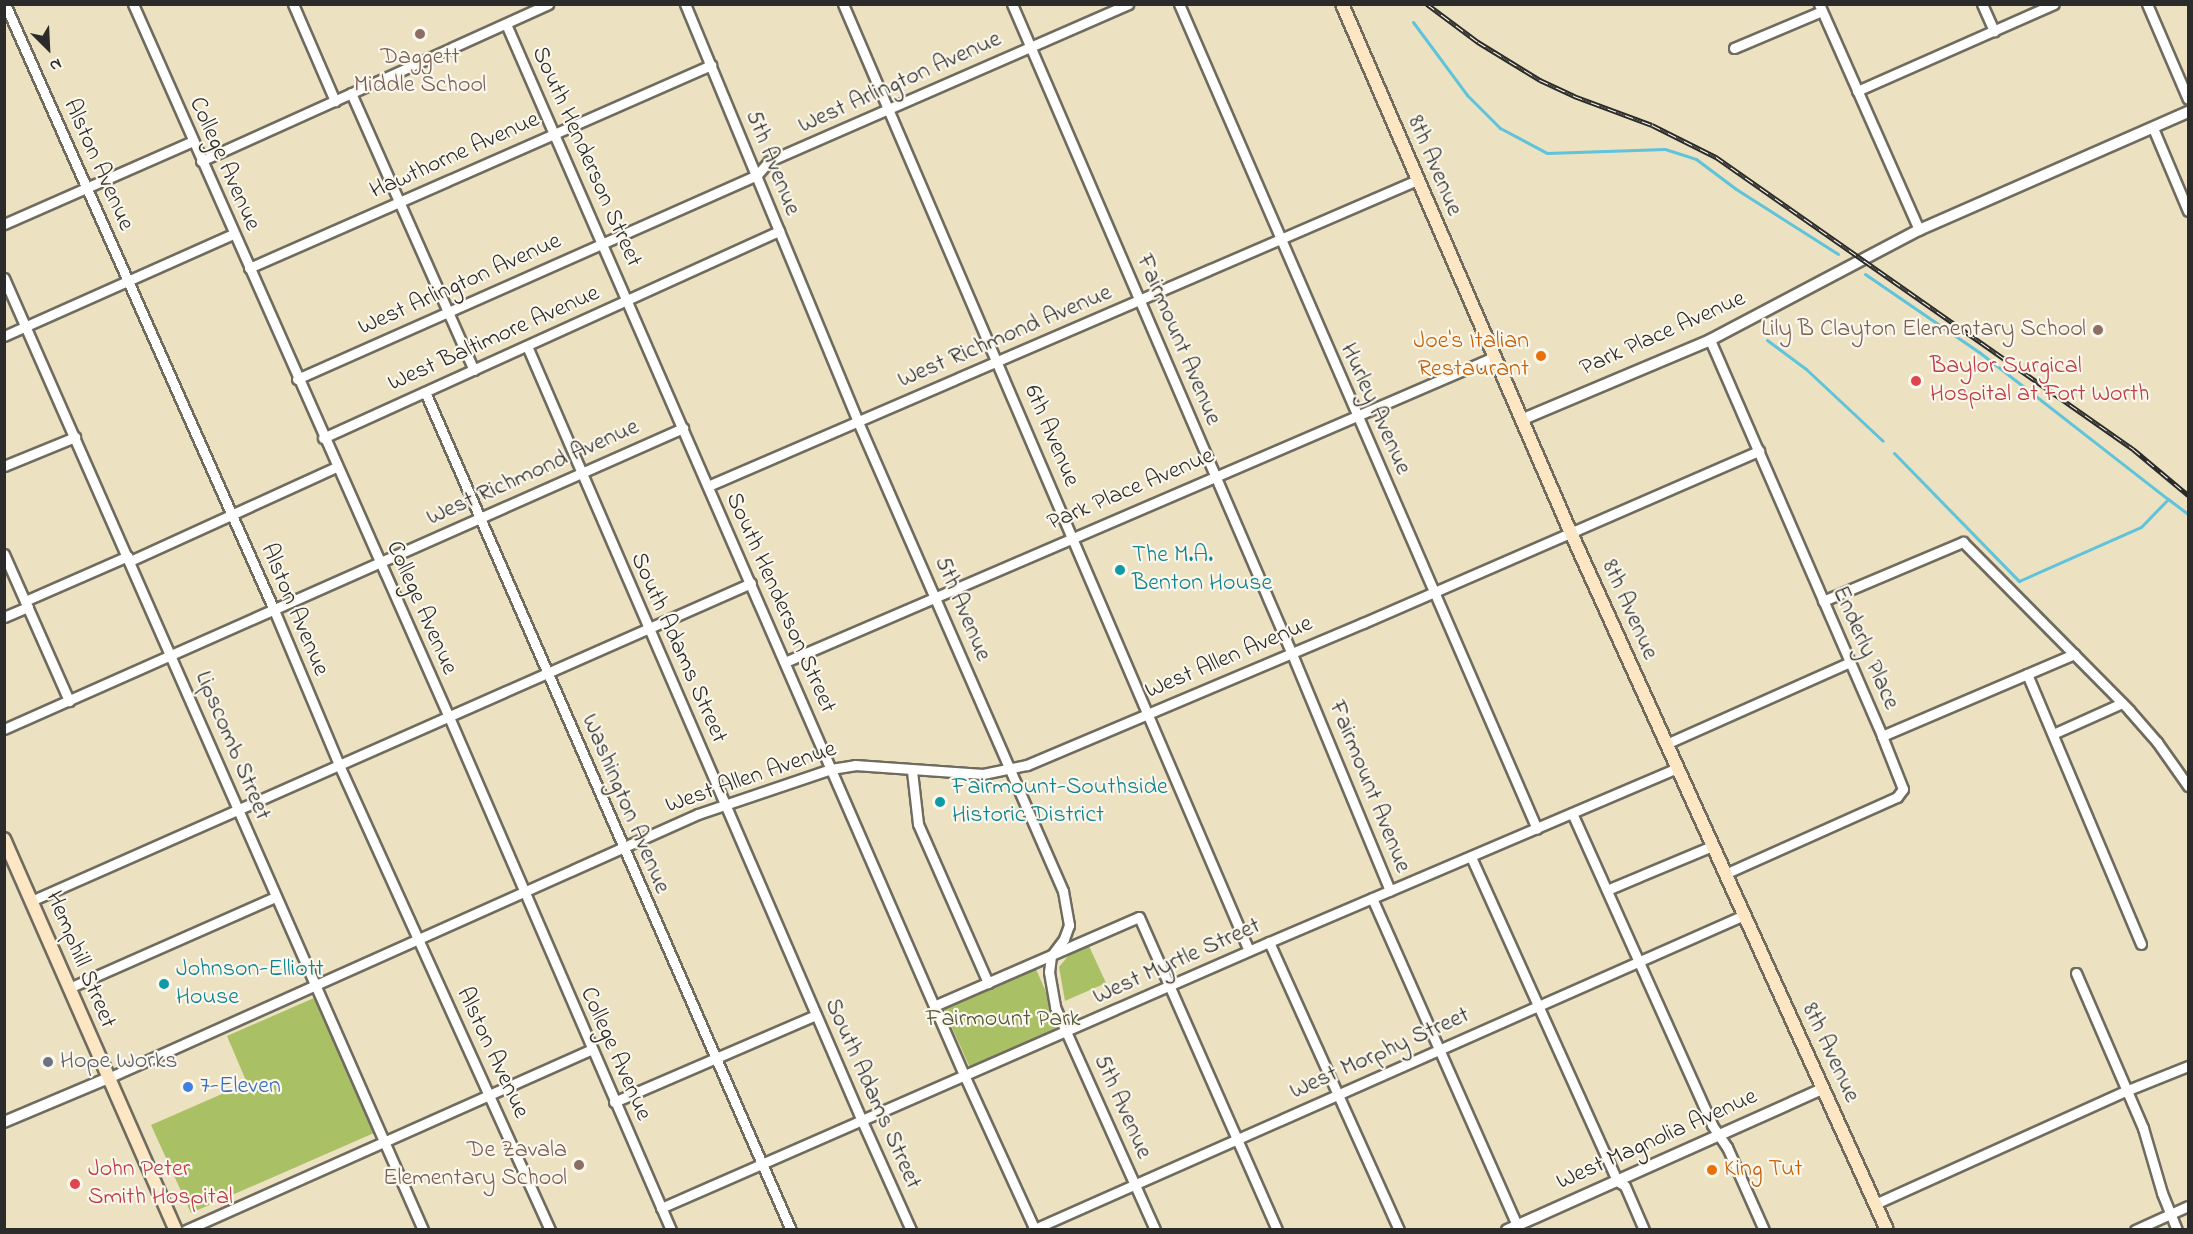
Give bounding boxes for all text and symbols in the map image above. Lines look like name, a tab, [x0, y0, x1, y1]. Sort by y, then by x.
north arrow	[18, 18, 78, 78]
street label: West Arlington Avenue	[794, 25, 1006, 141]
marker: Daggett Middle School	[413, 27, 427, 41]
street label: South Henderson Street	[524, 42, 648, 272]
place label: Daggett Middle School	[354, 44, 486, 100]
text: N	[46, 51, 65, 78]
street label: College Avenue	[182, 93, 266, 235]
street label: Alston Avenue	[56, 95, 140, 235]
street label: Hawthorne Avenue	[366, 106, 544, 206]
street label: 5th Avenue	[738, 106, 806, 220]
street label: 8th Avenue	[1400, 111, 1468, 221]
street label: West Arlington Avenue	[354, 227, 566, 343]
street label: Fairmount Avenue	[1129, 250, 1227, 430]
street label: West Baltimore Avenue	[384, 279, 604, 399]
street label: West Richmond Avenue	[894, 279, 1116, 395]
street label: Park Place Avenue	[1576, 285, 1750, 383]
place label: Lily B Clayton Elementary School	[1761, 316, 2086, 344]
marker: Lily B Clayton Elementary School	[2091, 323, 2105, 337]
place label: Joe's Italian Restaurant	[1414, 328, 1529, 384]
street label: Hurley Avenue	[1333, 339, 1417, 479]
marker: Joe's Italian Restaurant	[1534, 349, 1548, 363]
place label: Baylor Surgical Hospital at Fort Worth	[1930, 353, 2149, 409]
marker: Baylor Surgical Hospital at Fort Worth	[1907, 372, 1925, 390]
street label: 6th Avenue	[1017, 381, 1085, 491]
street label: West Richmond Avenue	[422, 413, 644, 533]
street label: Park Place Avenue	[1043, 442, 1219, 538]
street label: South Henderson Street	[718, 488, 842, 718]
street label: College Avenue	[379, 537, 463, 679]
street label: Alston Avenue	[253, 539, 335, 681]
place label: The M.A. Benton House	[1132, 542, 1272, 598]
street label: South Adams Street	[623, 548, 733, 748]
street label: 5th Avenue	[927, 552, 997, 666]
street label: 8th Avenue	[1594, 556, 1664, 664]
marker: The M.A. Benton House	[1113, 563, 1127, 577]
street label: Enderly Place	[1825, 582, 1905, 714]
street label: West Allen Avenue	[1141, 610, 1317, 706]
street label: Lipscomb Street	[188, 667, 276, 825]
street label: Fairmount Avenue	[1321, 697, 1417, 877]
street label: Washington Avenue	[574, 710, 676, 898]
street label: West Allen Avenue	[662, 735, 840, 821]
place label: Fairmount-Southside Historic District	[952, 774, 1168, 830]
marker: Fairmount-Southside Historic District	[933, 795, 947, 809]
street label: Hemphill Street	[38, 887, 122, 1033]
street label: West Myrtle Street	[1089, 912, 1265, 1012]
place label: Johnson-Elliott House	[176, 956, 324, 1012]
marker: Johnson-Elliott House	[157, 977, 171, 991]
street label: Alston Avenue	[449, 983, 535, 1123]
street label: College Avenue	[573, 983, 657, 1125]
street label: South Adams Street	[817, 994, 927, 1194]
street label: 8th Avenue	[1795, 999, 1865, 1107]
street label: West Morphy Street	[1286, 1001, 1474, 1107]
park label: Fairmount Park	[926, 1006, 1080, 1034]
place label: Hope Works	[60, 1048, 177, 1076]
street label: 5th Avenue	[1086, 1050, 1158, 1164]
marker: Hope Works	[41, 1055, 55, 1069]
place label: 7-Eleven	[200, 1073, 281, 1101]
marker: 7-Eleven	[181, 1080, 195, 1094]
street label: West Magnolia Avenue	[1552, 1083, 1762, 1197]
place label: De Zavala Elementary School	[383, 1137, 567, 1193]
place label: John Peter Smith Hospital	[88, 1156, 233, 1212]
place label: King Tut	[1724, 1156, 1803, 1184]
marker: De Zavala Elementary School	[572, 1158, 586, 1172]
marker: King Tut	[1705, 1163, 1719, 1177]
marker: John Peter Smith Hospital	[66, 1175, 84, 1193]

